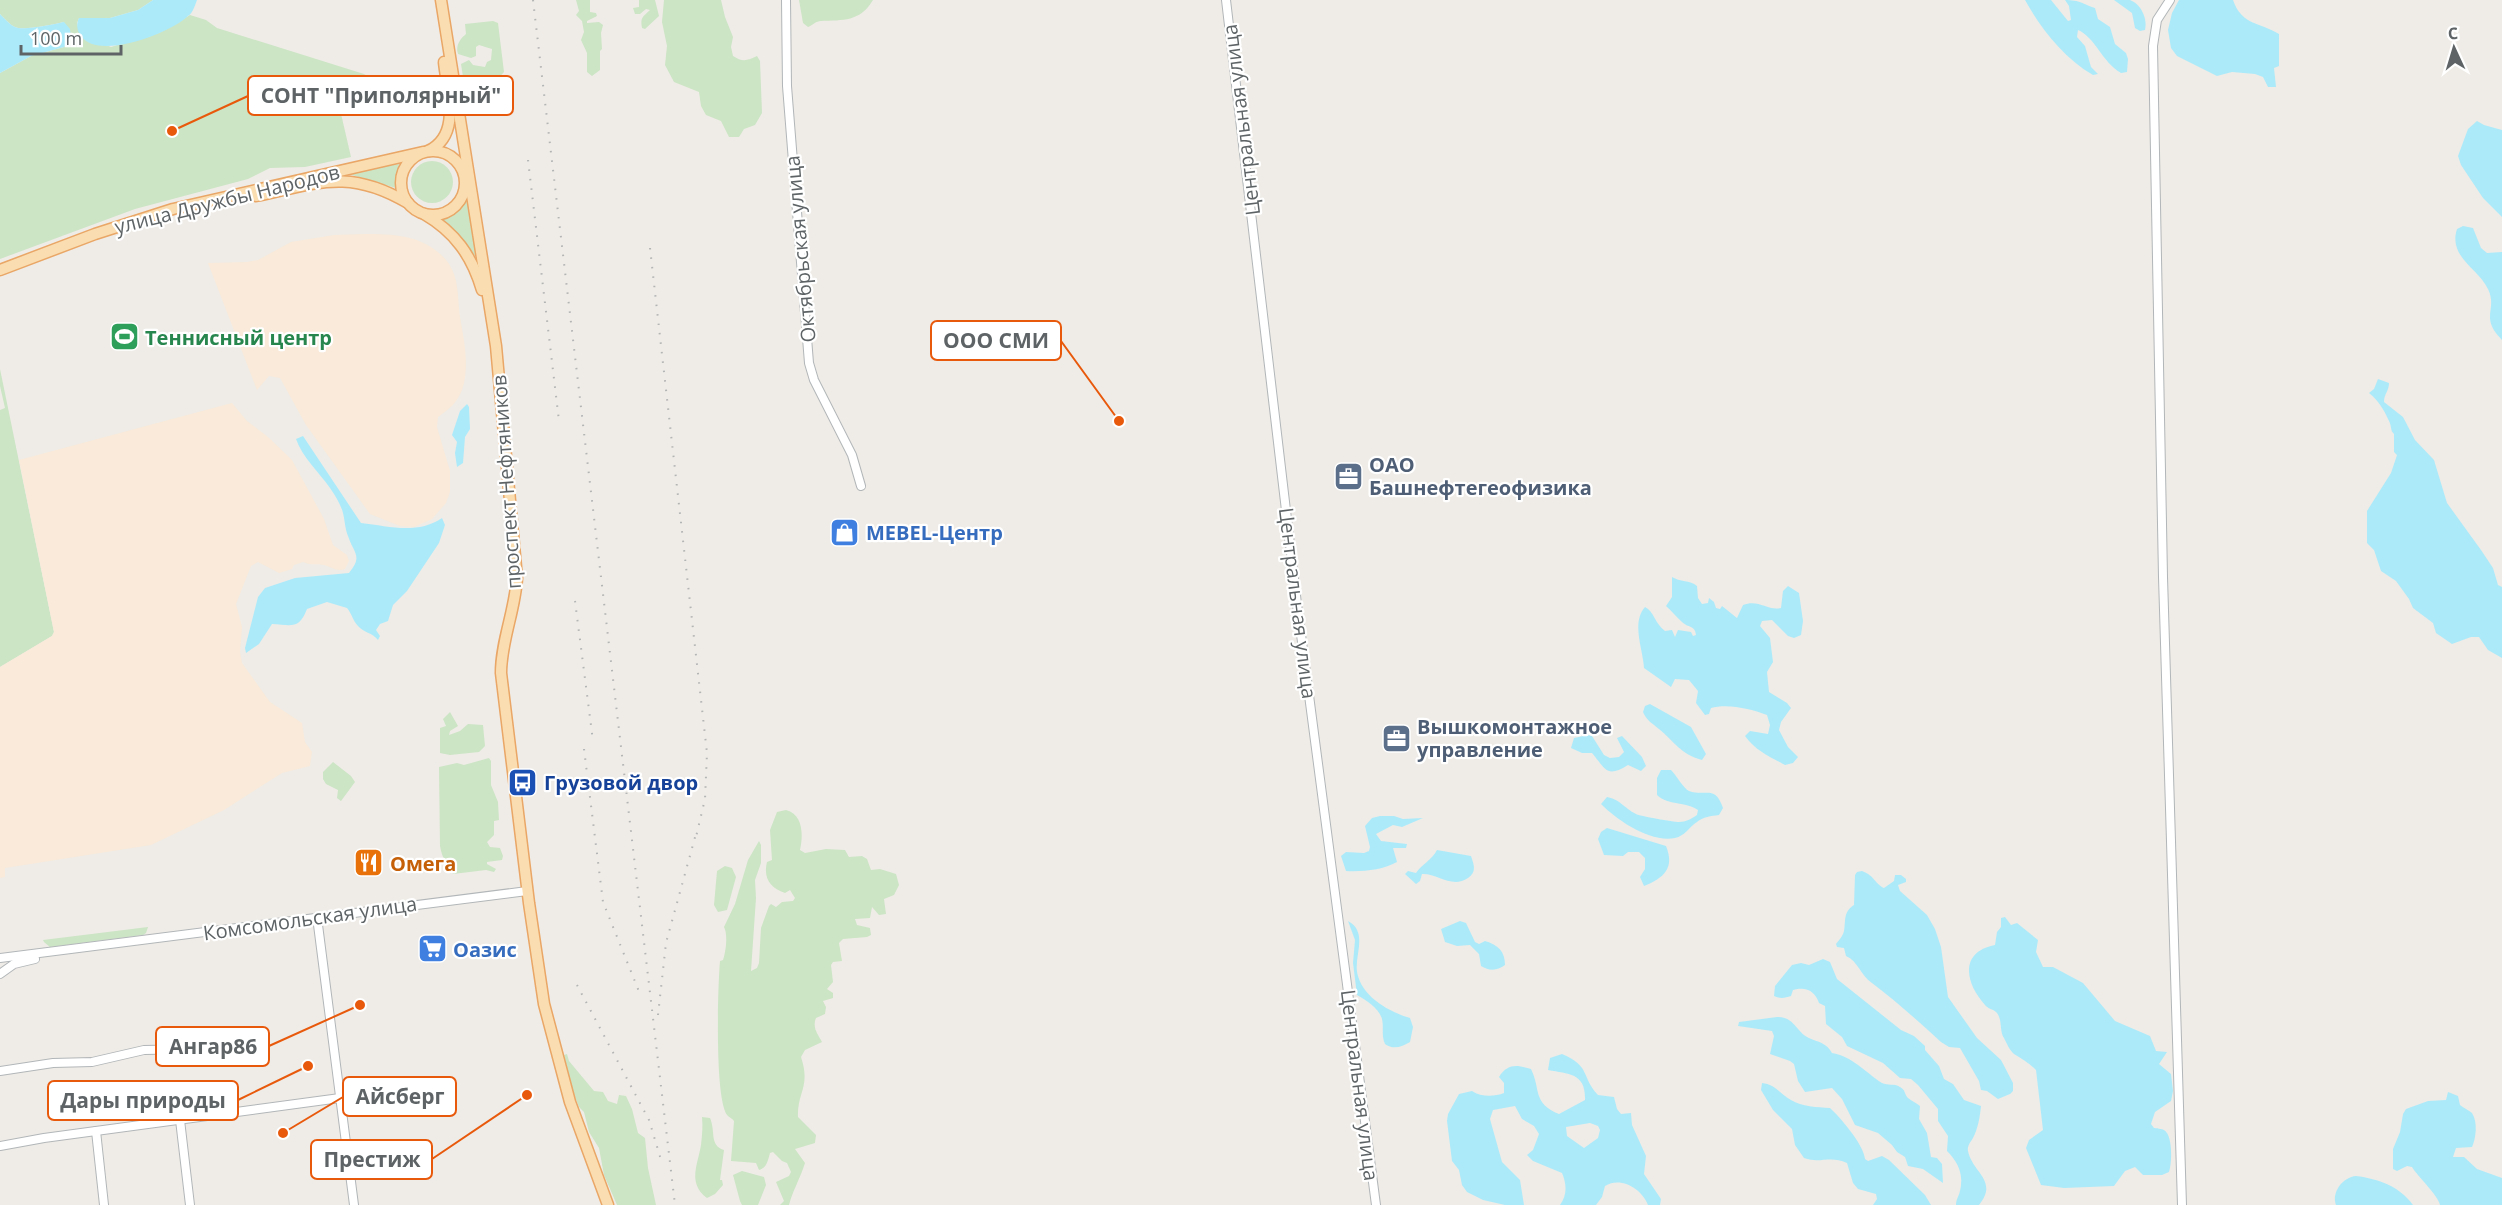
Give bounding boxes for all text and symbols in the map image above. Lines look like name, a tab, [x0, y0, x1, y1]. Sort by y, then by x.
scale bar	[21, 18, 122, 56]
north arrow	[2424, 18, 2484, 78]
text: С	[2447, 22, 2459, 44]
street label: Центральная улица	[1216, 23, 1266, 217]
text: 100 m	[30, 26, 82, 50]
callout: СОНТ "Приполярный"	[248, 76, 513, 115]
text: СОНТ "Приполярный"	[261, 81, 501, 109]
street label: Октябрьская улица	[778, 154, 822, 344]
street label: улица Дружбы Народов	[112, 158, 342, 240]
sports icon: Теннисный центр	[108, 321, 140, 353]
callout: ООО СМИ	[931, 321, 1061, 360]
place label: Теннисный центр	[145, 324, 332, 351]
text: ООО СМИ	[943, 326, 1049, 354]
street label: проспект Нефтяников	[485, 374, 527, 590]
place label: ОАО Башнефтегеофизика	[1369, 451, 1592, 501]
office icon: ОАО Башнефтегеофизика	[1332, 460, 1364, 492]
street label: Центральная улица	[1273, 506, 1323, 700]
shop icon: MEBEL-Центр	[829, 516, 861, 548]
place label: MEBEL-Центр	[866, 519, 1003, 546]
place label: Вышкомонтажное управление	[1417, 713, 1612, 763]
office icon: Вышкомонтажное управление	[1380, 722, 1412, 754]
bus stop icon: Грузовой двор	[507, 766, 539, 798]
place label: Грузовой двор	[544, 769, 698, 796]
restaurant icon: Омега	[353, 847, 385, 879]
place label: Омега	[390, 850, 456, 877]
street label: Комсомольская улица	[201, 890, 419, 946]
supermarket icon: Оазис	[416, 933, 448, 965]
place label: Оазис	[453, 936, 517, 963]
street label: Центральная улица	[1335, 988, 1385, 1182]
callout: Ангар86	[156, 1027, 269, 1066]
text: Ангар86	[169, 1032, 257, 1060]
callout: Айсберг	[343, 1077, 456, 1116]
callout: Дары природы	[48, 1081, 238, 1120]
text: Айсберг	[355, 1082, 445, 1110]
text: Дары природы	[60, 1086, 226, 1114]
callout: Престиж	[311, 1140, 432, 1179]
text: Престиж	[323, 1145, 421, 1173]

